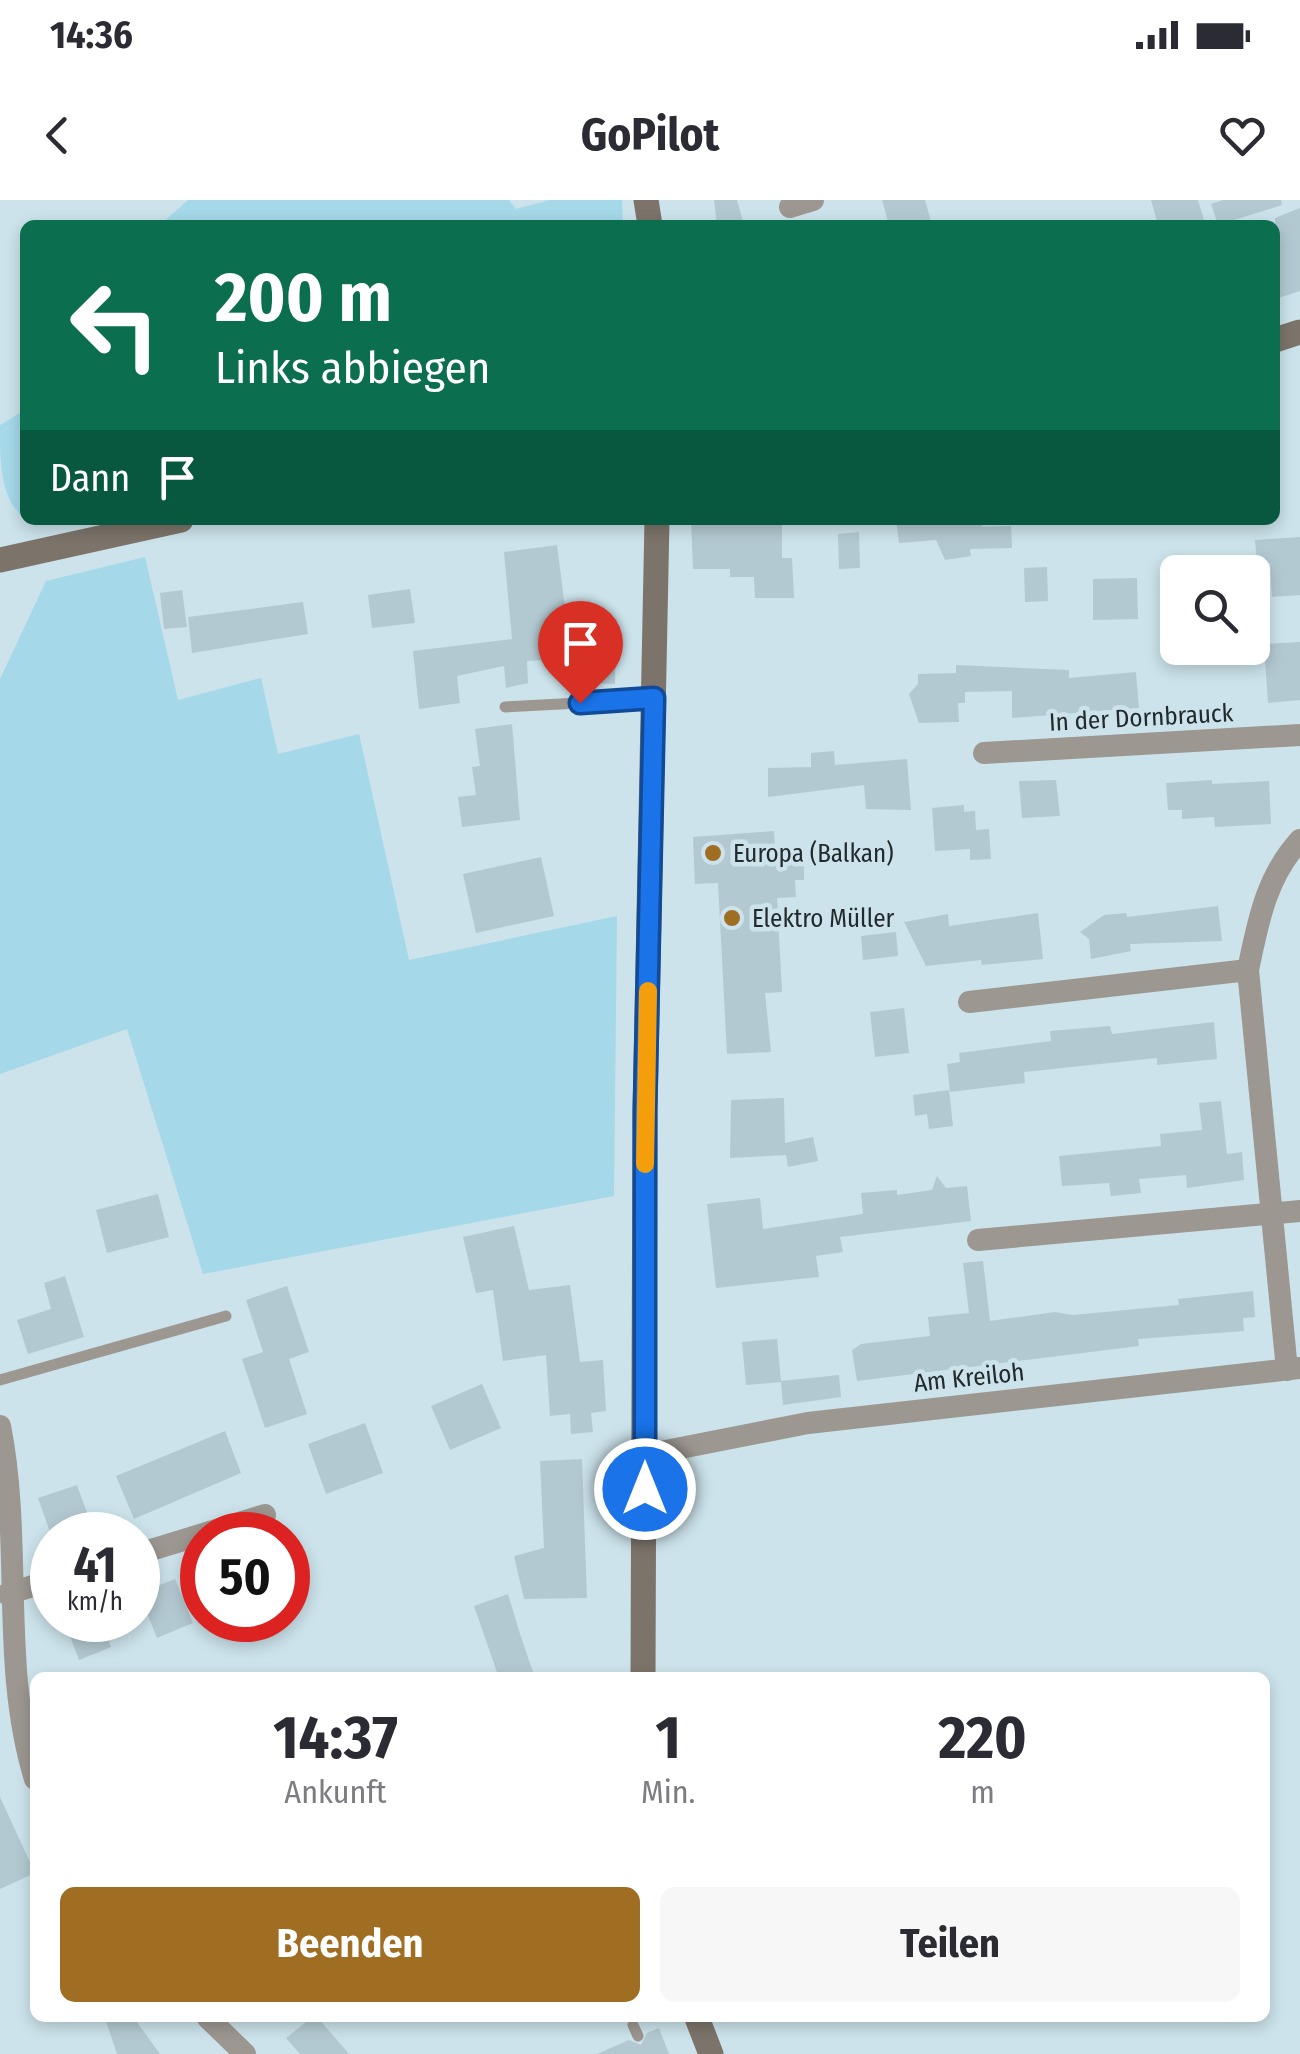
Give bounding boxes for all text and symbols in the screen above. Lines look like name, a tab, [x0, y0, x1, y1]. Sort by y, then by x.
text: 14:36	[50, 12, 133, 58]
icon: back	[30, 108, 85, 163]
text: GoPilot	[581, 108, 719, 162]
icon: heart	[1215, 108, 1270, 163]
text: 200 m	[215, 256, 392, 340]
icon: left	[50, 260, 180, 390]
text: Links abbiegen	[215, 341, 490, 395]
icon: arrive	[150, 450, 205, 505]
text: Dann	[50, 455, 130, 501]
map controls	[1160, 555, 1270, 665]
button: search	[1160, 555, 1270, 665]
pin	[538, 601, 623, 704]
icon: arrive	[553, 616, 608, 671]
street label: In der Dornbrauck	[1048, 698, 1234, 738]
place label: Europa (Balkan)	[733, 839, 894, 869]
marker: Europa (Balkan)	[702, 842, 724, 864]
place label: Elektro Müller	[752, 904, 895, 934]
marker: Elektro Müller	[721, 907, 743, 929]
street label: Am Kreiloh	[912, 1357, 1026, 1399]
position arrow	[593, 1437, 697, 1541]
speed limit sign: 50	[180, 1512, 310, 1642]
text: 41	[73, 1535, 117, 1595]
text: km/h	[67, 1587, 123, 1617]
text: 14:37	[273, 1702, 398, 1774]
text: 1	[655, 1702, 681, 1774]
text: 220	[939, 1702, 1027, 1774]
text: Ankunft	[284, 1773, 387, 1811]
text: Min.	[641, 1773, 695, 1811]
text: m	[970, 1773, 995, 1811]
button: Beenden	[60, 1887, 640, 2002]
button: Teilen	[660, 1887, 1240, 2002]

